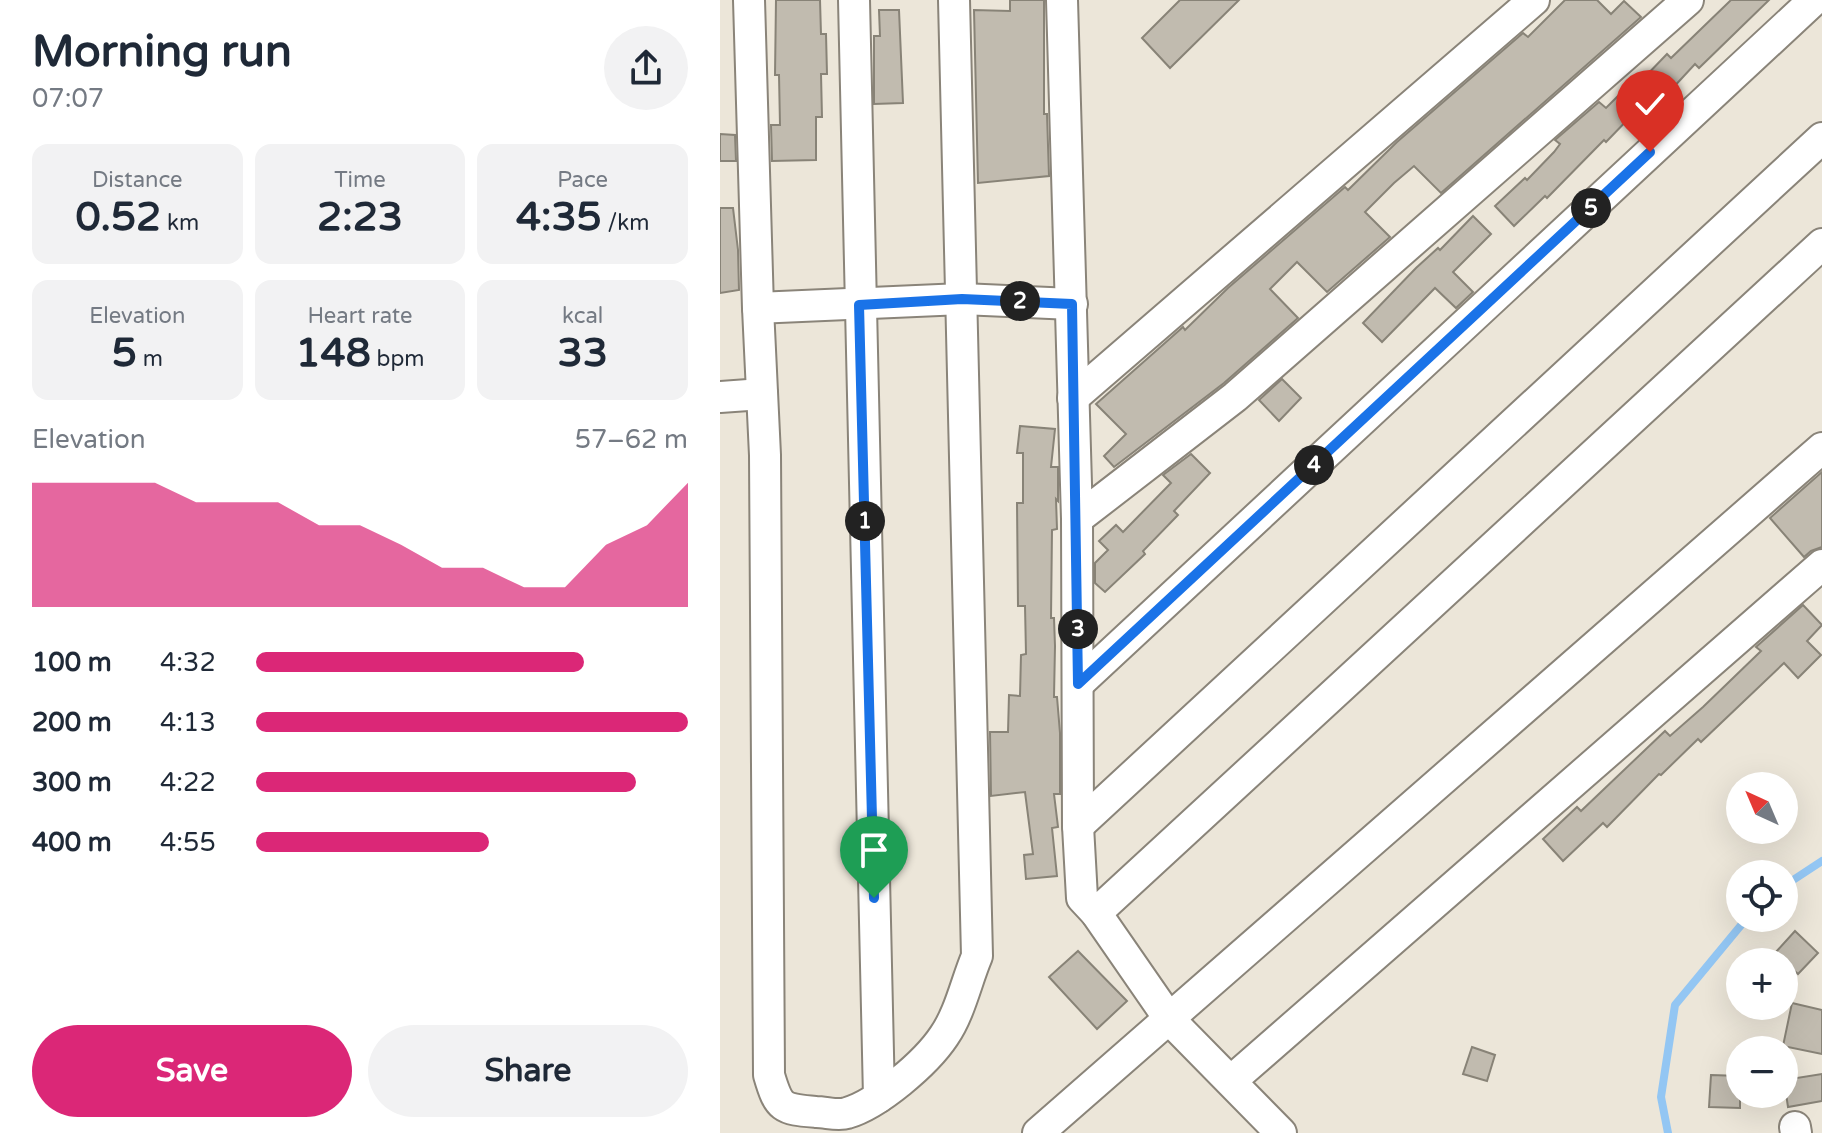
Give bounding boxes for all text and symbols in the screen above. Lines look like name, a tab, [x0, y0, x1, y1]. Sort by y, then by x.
text: Morning run	[32, 26, 292, 79]
button: share	[604, 26, 688, 110]
pin	[1616, 70, 1684, 152]
icon: check	[1628, 82, 1672, 126]
text: 07:07	[32, 83, 104, 114]
text: Distance	[92, 167, 183, 193]
text: Time	[334, 167, 386, 193]
text: Pace	[557, 167, 608, 193]
pin: 5	[1571, 188, 1611, 228]
text: 0.52	[75, 193, 161, 241]
text: 2:23	[317, 193, 403, 241]
text: 4:35	[516, 193, 602, 241]
text: 5	[1584, 195, 1598, 221]
text: km	[161, 210, 199, 236]
text: /km	[602, 210, 649, 236]
pin: 2	[1000, 281, 1040, 321]
text: 2	[1013, 288, 1027, 314]
text: Elevation	[89, 303, 185, 329]
text: Heart rate	[308, 303, 412, 329]
text: kcal	[562, 303, 603, 329]
text: 5	[112, 329, 137, 377]
text: 148	[295, 329, 371, 377]
text: 33	[558, 329, 608, 377]
text: m	[137, 346, 163, 372]
text: bpm	[371, 346, 425, 372]
text: Elevation	[32, 424, 146, 455]
text: 57–62 m	[575, 424, 688, 455]
pin: 4	[1294, 445, 1334, 485]
text: 4	[1307, 452, 1321, 478]
pin: 1	[845, 501, 885, 541]
text: 1	[858, 508, 872, 534]
pin: 3	[1058, 609, 1098, 649]
text: 3	[1071, 616, 1085, 642]
text: 100 m	[32, 647, 112, 678]
text: 4:32	[160, 647, 216, 678]
text: 200 m	[32, 707, 112, 738]
text: 4:13	[160, 707, 216, 738]
text: 300 m	[32, 767, 112, 798]
text: 4:22	[160, 767, 216, 798]
north arrow	[1726, 772, 1798, 844]
map controls	[1726, 772, 1798, 1108]
pin	[840, 816, 908, 898]
text: 400 m	[32, 827, 112, 858]
text: 4:55	[160, 827, 216, 858]
icon: arrive	[852, 828, 896, 872]
button: locate	[1726, 860, 1798, 932]
button: +	[1726, 948, 1798, 1020]
button: Save	[32, 1025, 352, 1117]
button: Share	[368, 1025, 688, 1117]
button: −	[1726, 1036, 1798, 1108]

